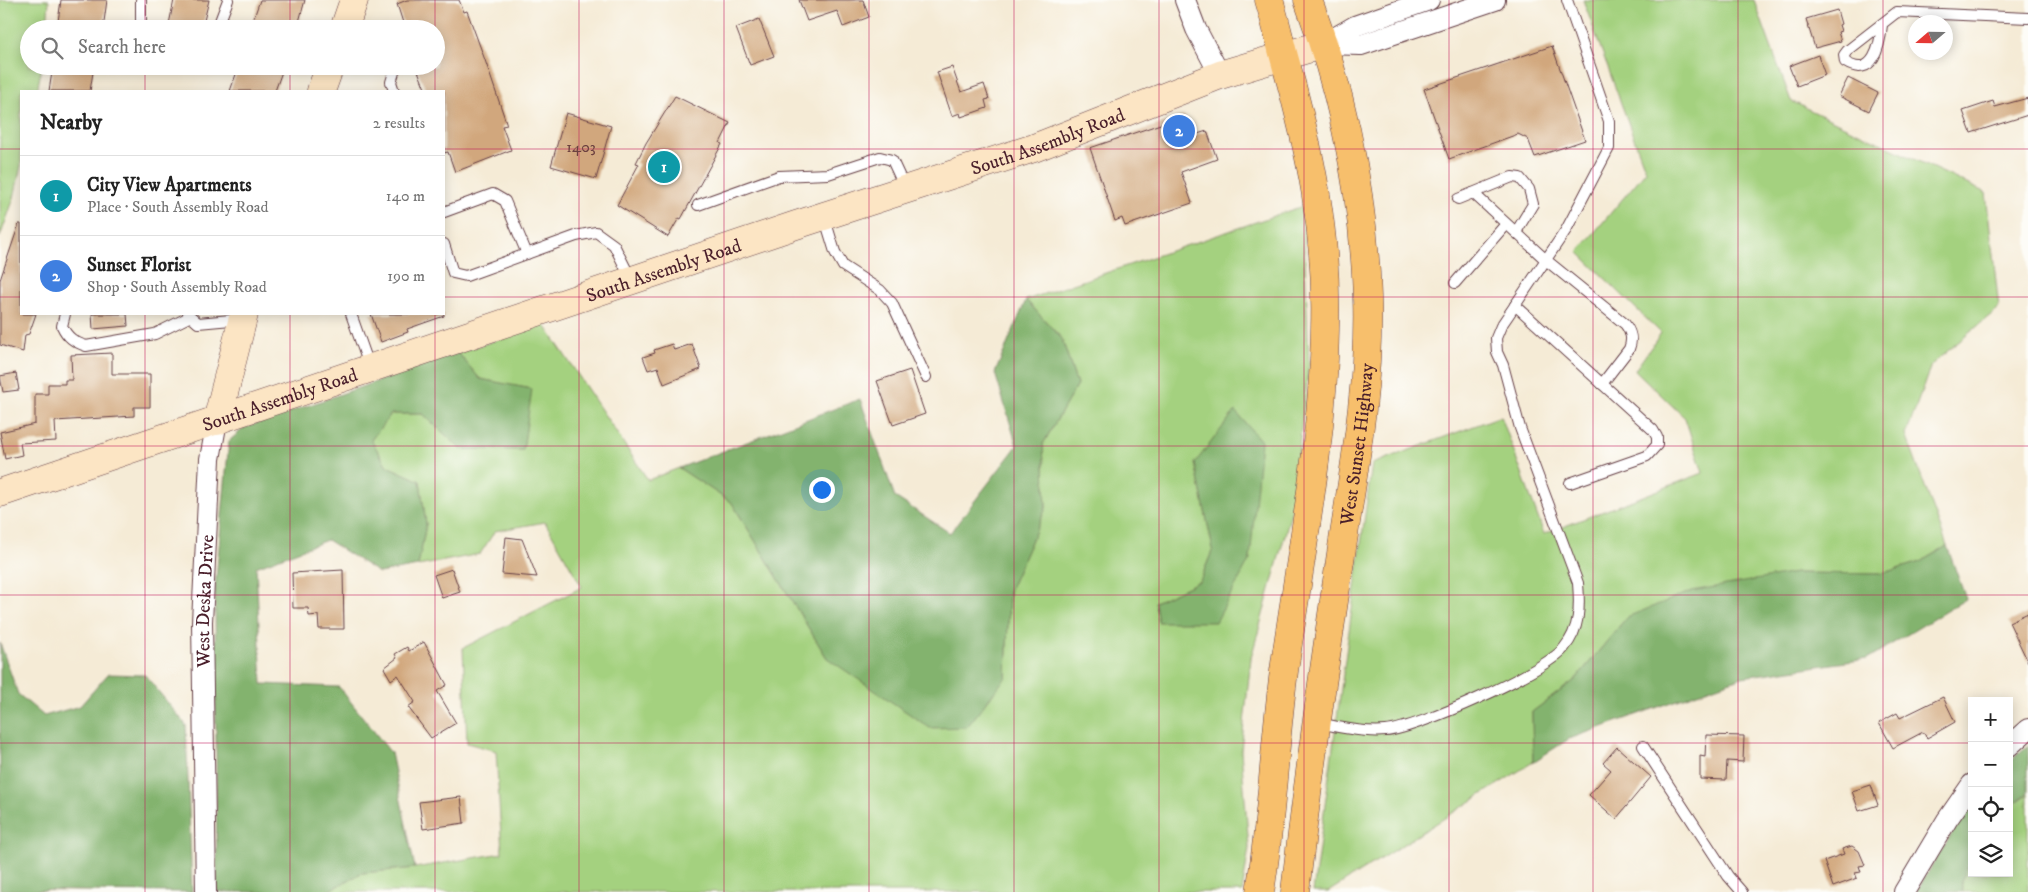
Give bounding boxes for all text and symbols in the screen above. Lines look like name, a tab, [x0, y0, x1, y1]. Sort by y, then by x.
north arrow	[1908, 15, 1953, 60]
search box	[20, 20, 445, 75]
icon: search	[38, 34, 66, 62]
text: Search here	[78, 36, 166, 59]
street label: South Assembly Road	[968, 103, 1129, 181]
text: Nearby	[40, 110, 102, 136]
pin: 2	[1163, 112, 1195, 150]
text: 2 results	[373, 113, 425, 133]
house number: 1403	[566, 137, 596, 157]
pin: 1	[648, 148, 680, 186]
text: City View Apartments	[87, 174, 252, 197]
text: 1	[53, 186, 59, 206]
text: 140 m	[386, 186, 425, 206]
text: Place · South Assembly Road	[87, 197, 269, 217]
street label: South Assembly Road	[583, 234, 745, 308]
text: Sunset Florist	[87, 254, 191, 277]
text: 2	[52, 266, 60, 286]
text: 190 m	[387, 266, 425, 286]
text: Shop · South Assembly Road	[87, 277, 267, 297]
street label: West Sunset Highway	[1335, 361, 1379, 528]
street label: South Assembly Road	[200, 363, 361, 437]
your location	[809, 477, 835, 503]
street label: West Deska Drive	[192, 534, 219, 669]
map controls	[1968, 697, 2013, 877]
button: +	[1968, 697, 2013, 742]
button: −	[1968, 742, 2013, 787]
button: locate	[1968, 787, 2013, 832]
button: layers	[1968, 832, 2013, 877]

